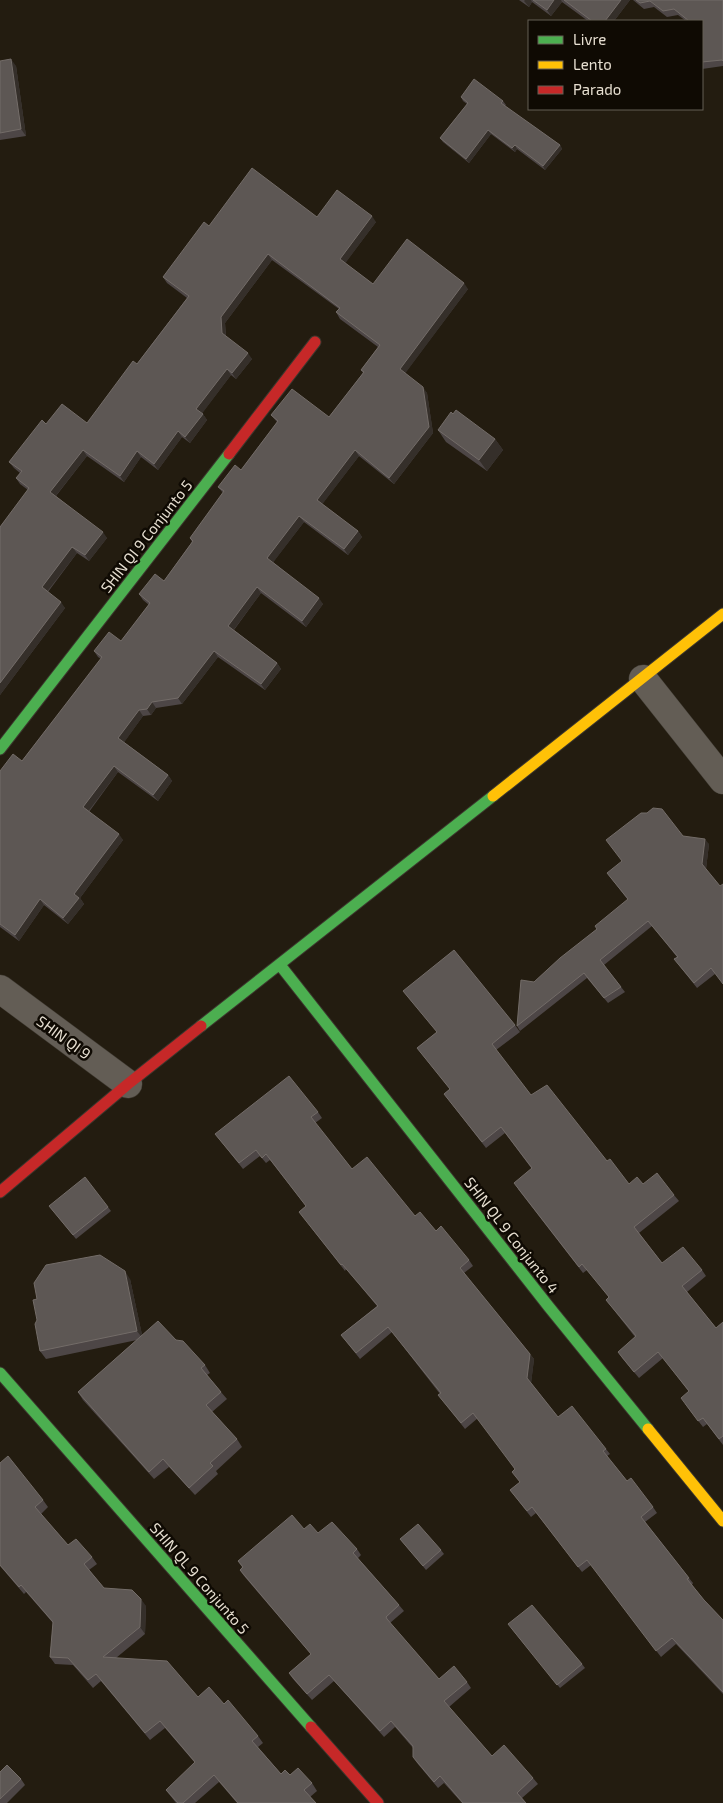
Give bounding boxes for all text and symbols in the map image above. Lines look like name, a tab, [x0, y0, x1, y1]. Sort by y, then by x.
legend	[528, 20, 703, 110]
text: Livre	[573, 30, 606, 48]
text: Lento	[573, 55, 612, 73]
text: Parado	[573, 80, 621, 98]
street label: SHIN QI 9 Conjunto 5	[96, 476, 196, 597]
street label: SHIN QI 9	[33, 1011, 94, 1063]
street label: SHIN QL 9 Conjunto 4	[460, 1173, 563, 1297]
street label: SHIN QL 9 Conjunto 5	[146, 1519, 253, 1638]

